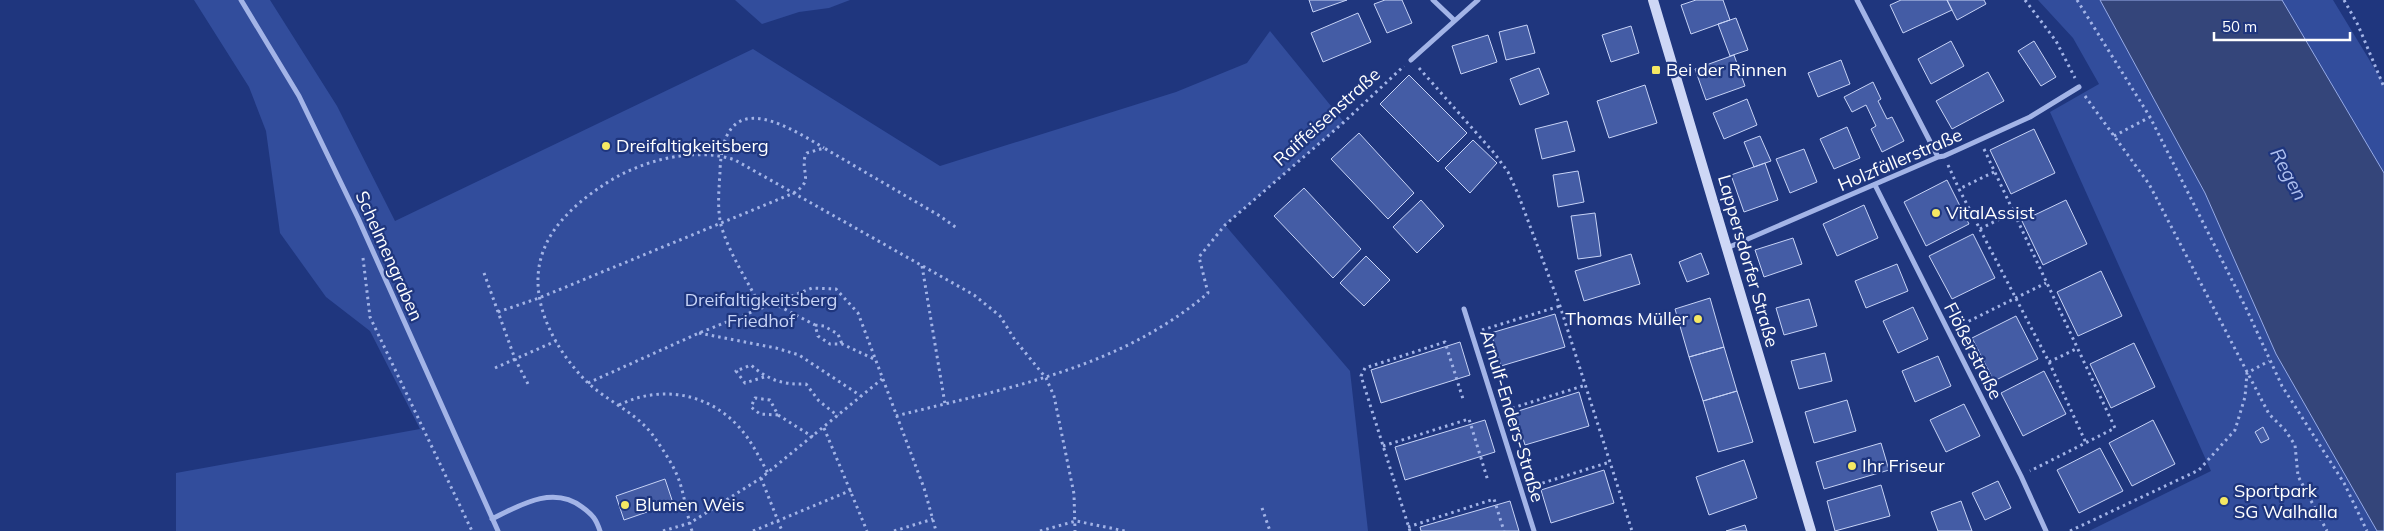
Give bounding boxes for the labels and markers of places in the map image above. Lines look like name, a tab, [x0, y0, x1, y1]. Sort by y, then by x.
place label: Bei der Rinnen	[1666, 58, 1787, 81]
marker: Bei der Rinnen	[1650, 64, 1662, 76]
place label: Dreifaltigkeitsberg	[616, 134, 769, 157]
marker: Dreifaltigkeitsberg	[600, 140, 612, 152]
place label: VitalAssist	[1946, 201, 2035, 224]
marker: VitalAssist	[1930, 207, 1942, 219]
place label: Thomas Müller	[1565, 307, 1688, 330]
marker: Thomas Müller	[1692, 313, 1704, 325]
place label: Ihr Friseur	[1862, 454, 1945, 477]
marker: Ihr Friseur	[1846, 460, 1858, 472]
place label: Sportpark SG Walhalla	[2234, 479, 2338, 523]
place label: Blumen Weis	[635, 493, 745, 516]
marker: Sportpark SG Walhalla	[2218, 495, 2230, 507]
marker: Blumen Weis	[619, 499, 631, 511]

